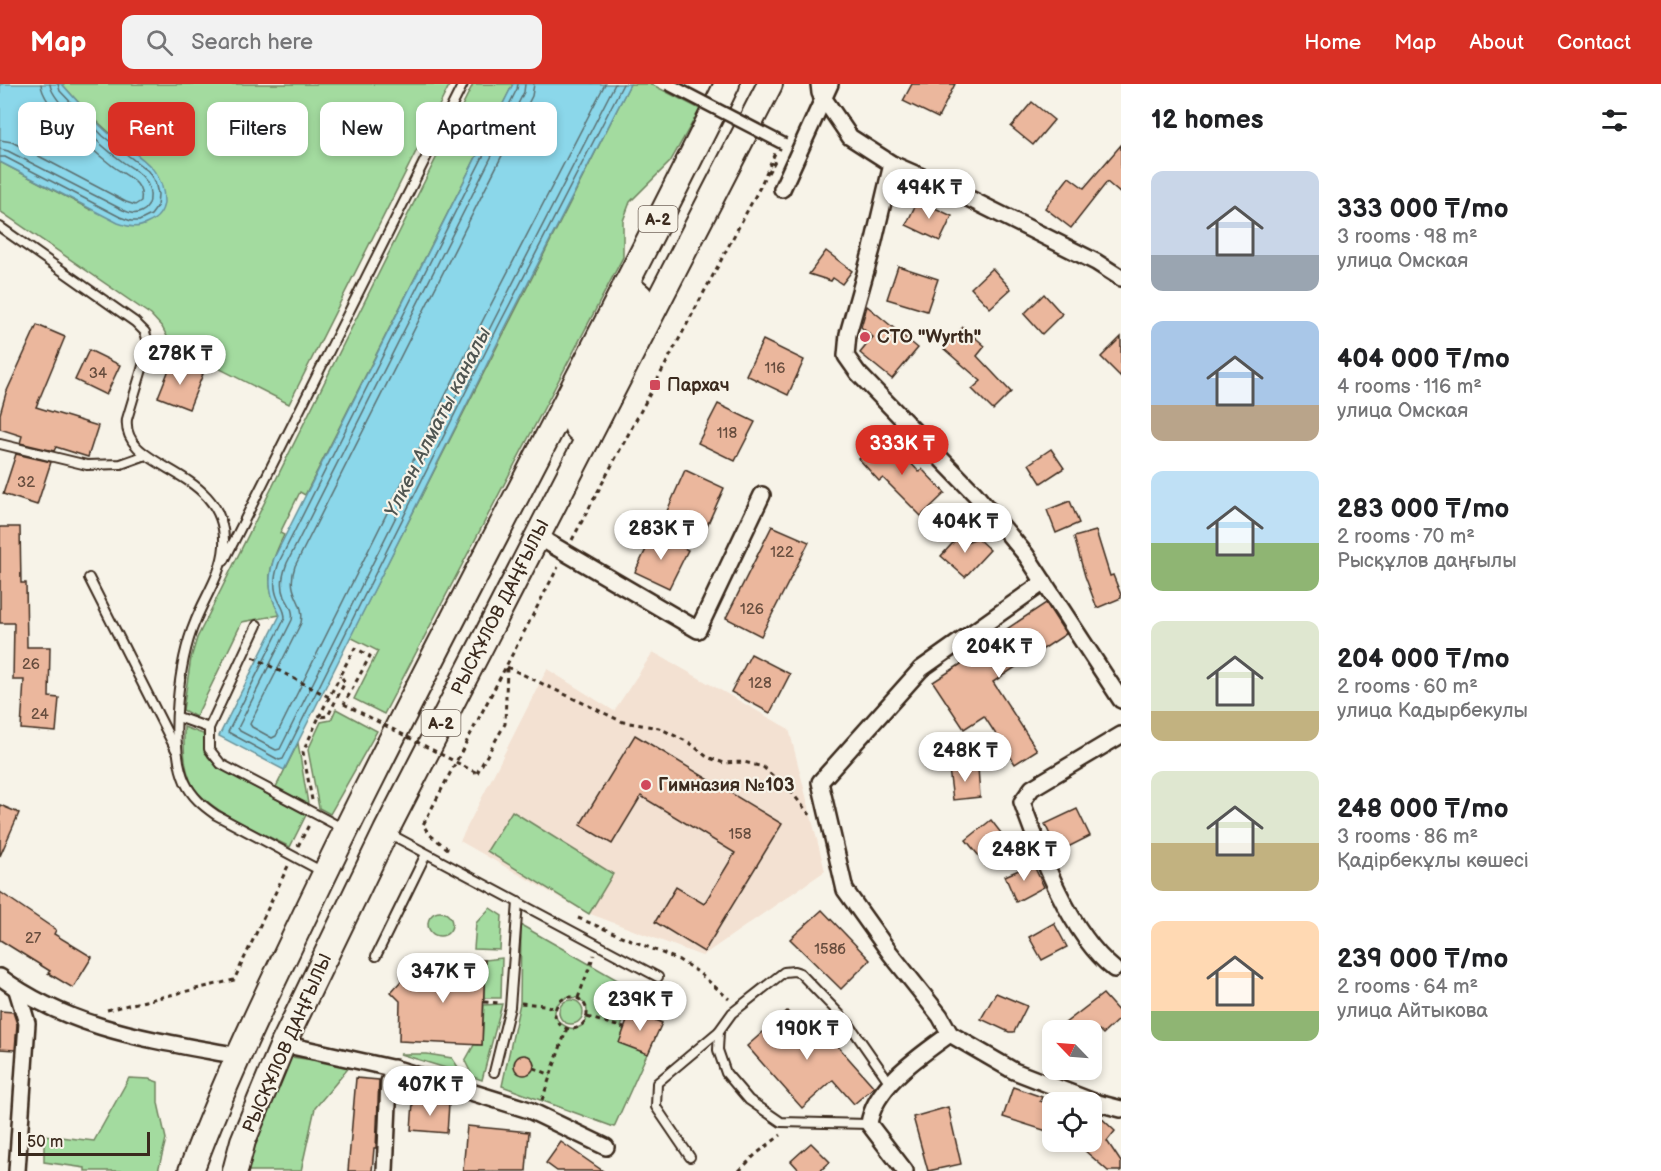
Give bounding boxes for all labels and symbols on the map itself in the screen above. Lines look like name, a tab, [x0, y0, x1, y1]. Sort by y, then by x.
pin: 494K ₸	[880, 169, 978, 220]
road number: A-2	[638, 206, 678, 232]
water label: Үлкен Алматы каналы	[379, 323, 497, 522]
place label: СТО "Wyrth"	[877, 327, 981, 348]
marker: СТО "Wyrth"	[858, 330, 872, 344]
pin: 278K ₸	[131, 335, 229, 386]
house number: 116	[765, 359, 785, 378]
house number: 34	[89, 364, 107, 383]
place label: Пархач	[667, 375, 730, 396]
marker: Пархач	[648, 378, 662, 392]
house number: 118	[717, 424, 737, 443]
pin: 333K ₸	[853, 425, 951, 476]
house number: 32	[17, 473, 35, 492]
pin: 404K ₸	[916, 503, 1014, 554]
pin: 283K ₸	[612, 510, 710, 561]
street label: РЫСҚҰЛОВ ДАҢҒЫЛЫ	[447, 516, 554, 698]
house number: 122	[770, 543, 794, 562]
house number: 126	[740, 600, 764, 619]
pin: 204K ₸	[950, 628, 1048, 679]
house number: 26	[22, 655, 40, 674]
house number: 128	[748, 674, 772, 693]
house number: 24	[31, 705, 49, 724]
road number: A-2	[422, 710, 460, 736]
pin: 248K ₸	[916, 732, 1014, 783]
place label: Гимназия №103	[658, 775, 794, 796]
marker: Гимназия №103	[639, 778, 653, 792]
house number: 158	[728, 825, 752, 844]
pin: 248K ₸	[975, 831, 1073, 882]
house number: 27	[25, 929, 42, 948]
house number: 158б	[814, 940, 846, 959]
street label: РЫСҚҰЛОВ ДАҢҒЫЛЫ	[238, 950, 337, 1136]
pin: 347K ₸	[394, 953, 492, 1004]
pin: 239K ₸	[591, 981, 689, 1032]
pin: 190K ₸	[758, 1010, 856, 1061]
north arrow	[1042, 1020, 1102, 1080]
pin: 407K ₸	[381, 1066, 479, 1117]
scale bar	[18, 1129, 150, 1156]

